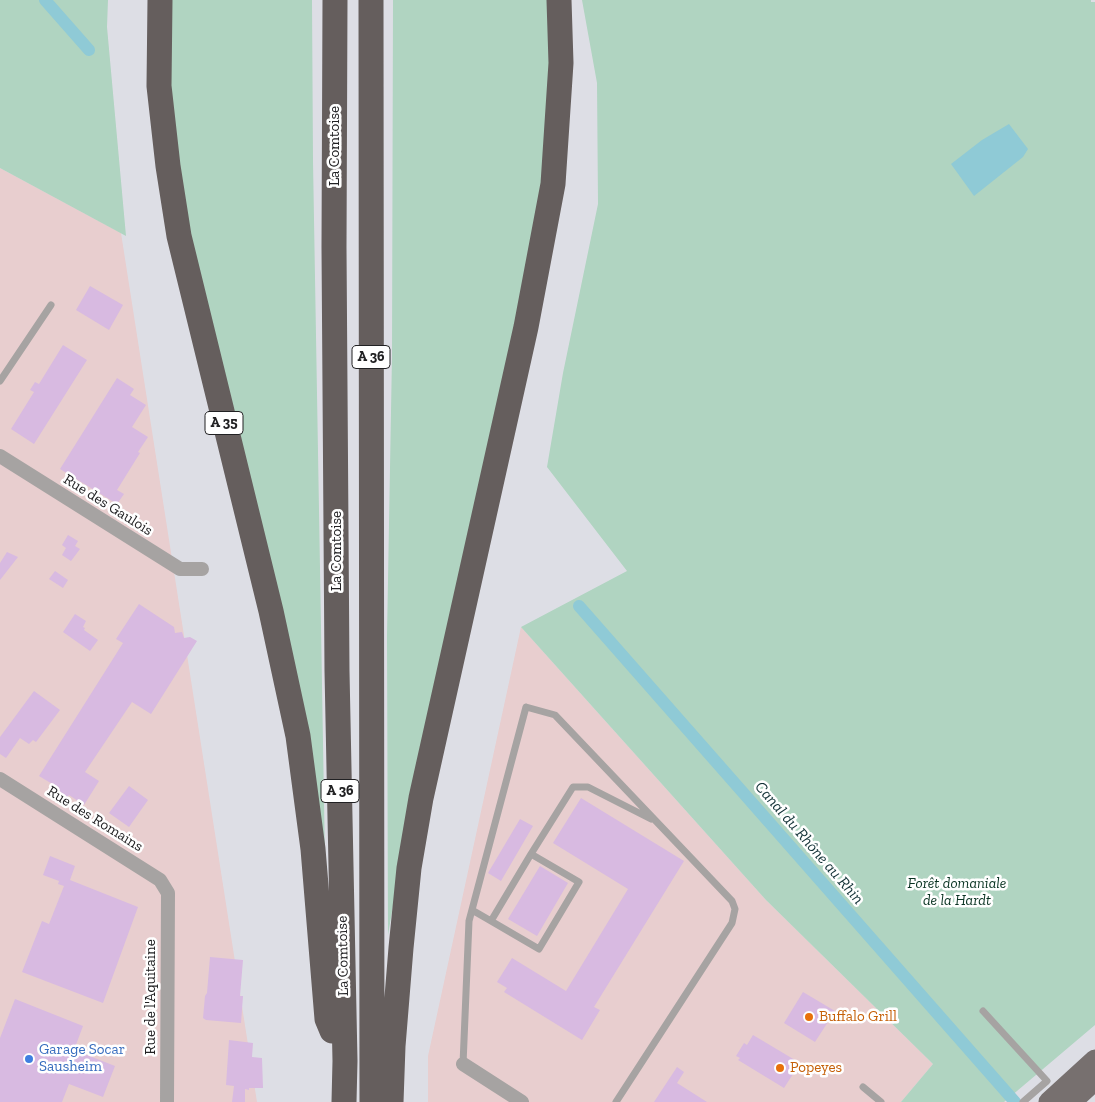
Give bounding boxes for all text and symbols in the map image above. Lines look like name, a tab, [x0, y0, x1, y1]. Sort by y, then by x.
street label: La Comtoise	[326, 106, 344, 186]
road number: A 36	[352, 346, 390, 368]
road number: A 35	[205, 412, 243, 434]
street label: Rue des Gaulois	[60, 470, 156, 540]
street label: La Comtoise	[328, 511, 346, 591]
water label: Canal du Rhône au Rhin	[750, 778, 868, 908]
road number: A 36	[321, 779, 359, 802]
street label: Rue des Romains	[44, 782, 146, 856]
park label: Forêt domaniale de la Hardt	[908, 875, 1006, 910]
street label: La Comtoise	[333, 916, 353, 996]
street label: Rue de l'Aquitaine	[142, 939, 160, 1055]
place label: Buffalo Grill	[819, 1008, 897, 1026]
marker: Buffalo Grill	[803, 1011, 815, 1023]
place label: Garage Socar Sausheim	[39, 1041, 125, 1076]
marker: Garage Socar Sausheim	[23, 1053, 35, 1065]
place label: Popeyes	[790, 1059, 842, 1077]
marker: Popeyes	[774, 1062, 786, 1074]

